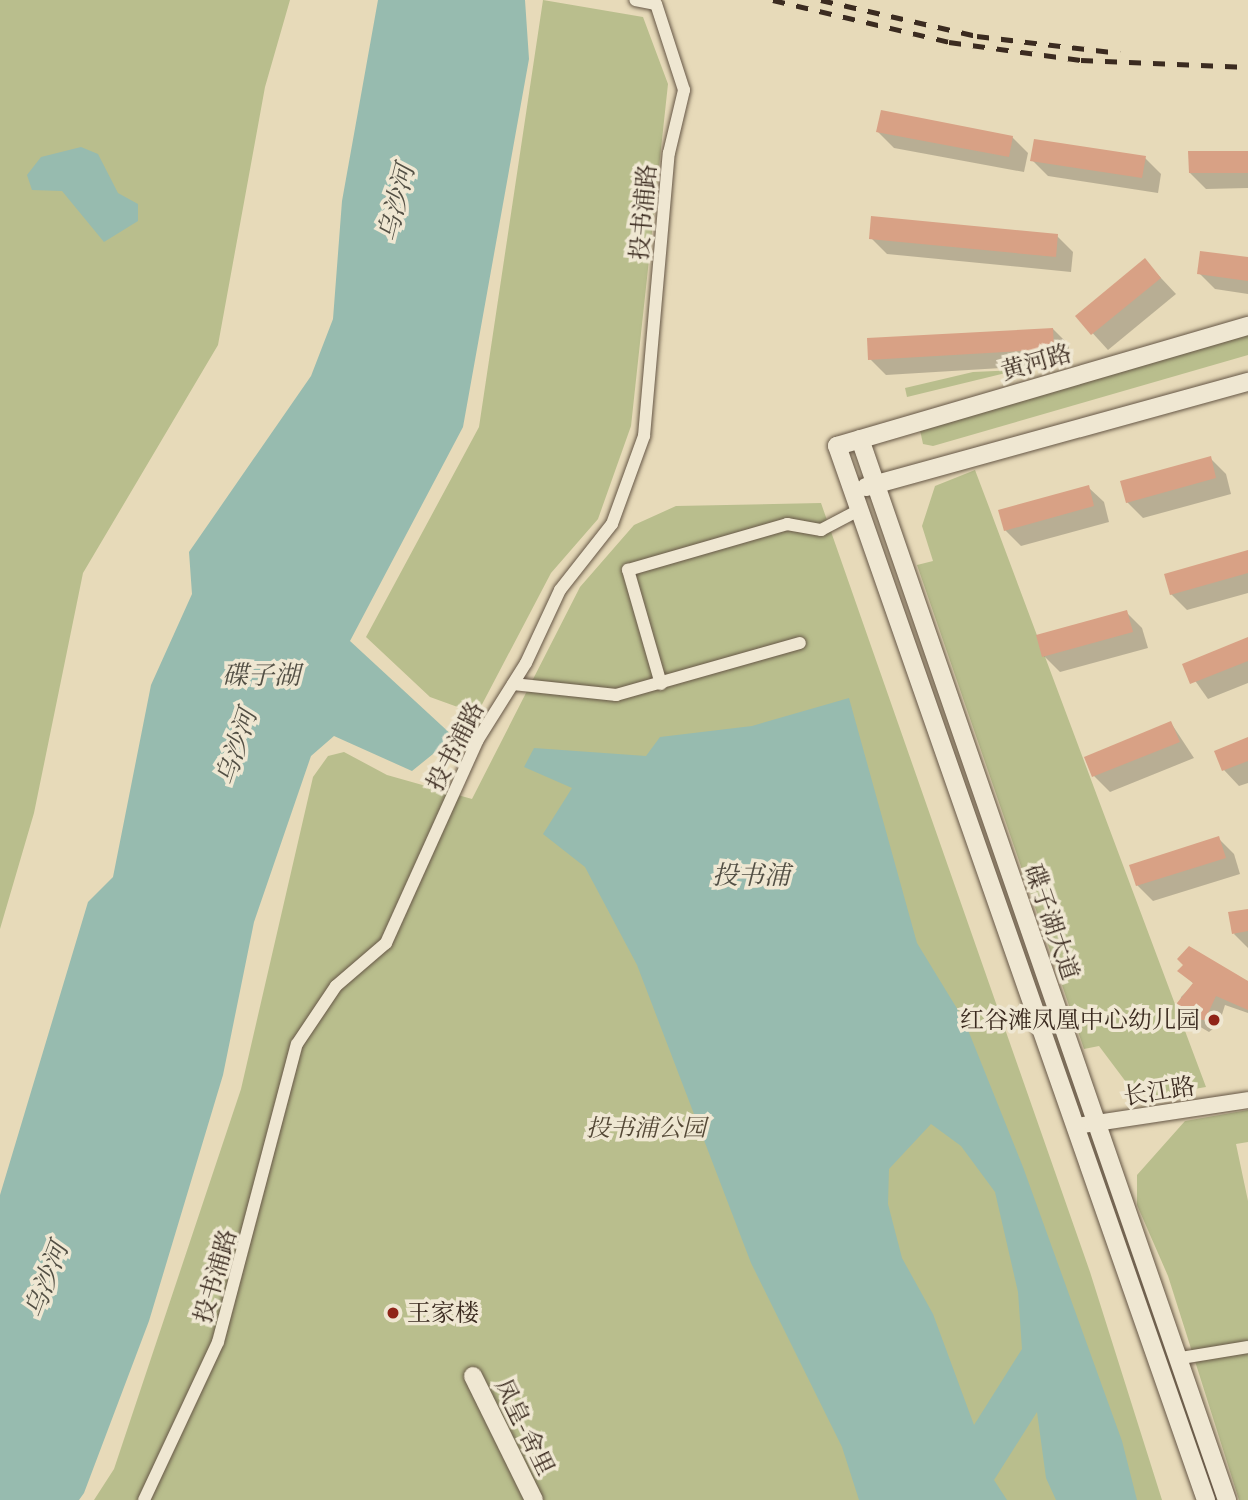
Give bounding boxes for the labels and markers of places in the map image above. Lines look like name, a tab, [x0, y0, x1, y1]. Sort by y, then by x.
place label: 红谷滩凤凰中心幼儿园	[960, 1006, 1200, 1034]
marker: 红谷滩凤凰中心幼儿园	[1206, 1012, 1222, 1028]
place label: 王家楼	[407, 1299, 479, 1327]
marker: 王家楼	[385, 1305, 401, 1321]

